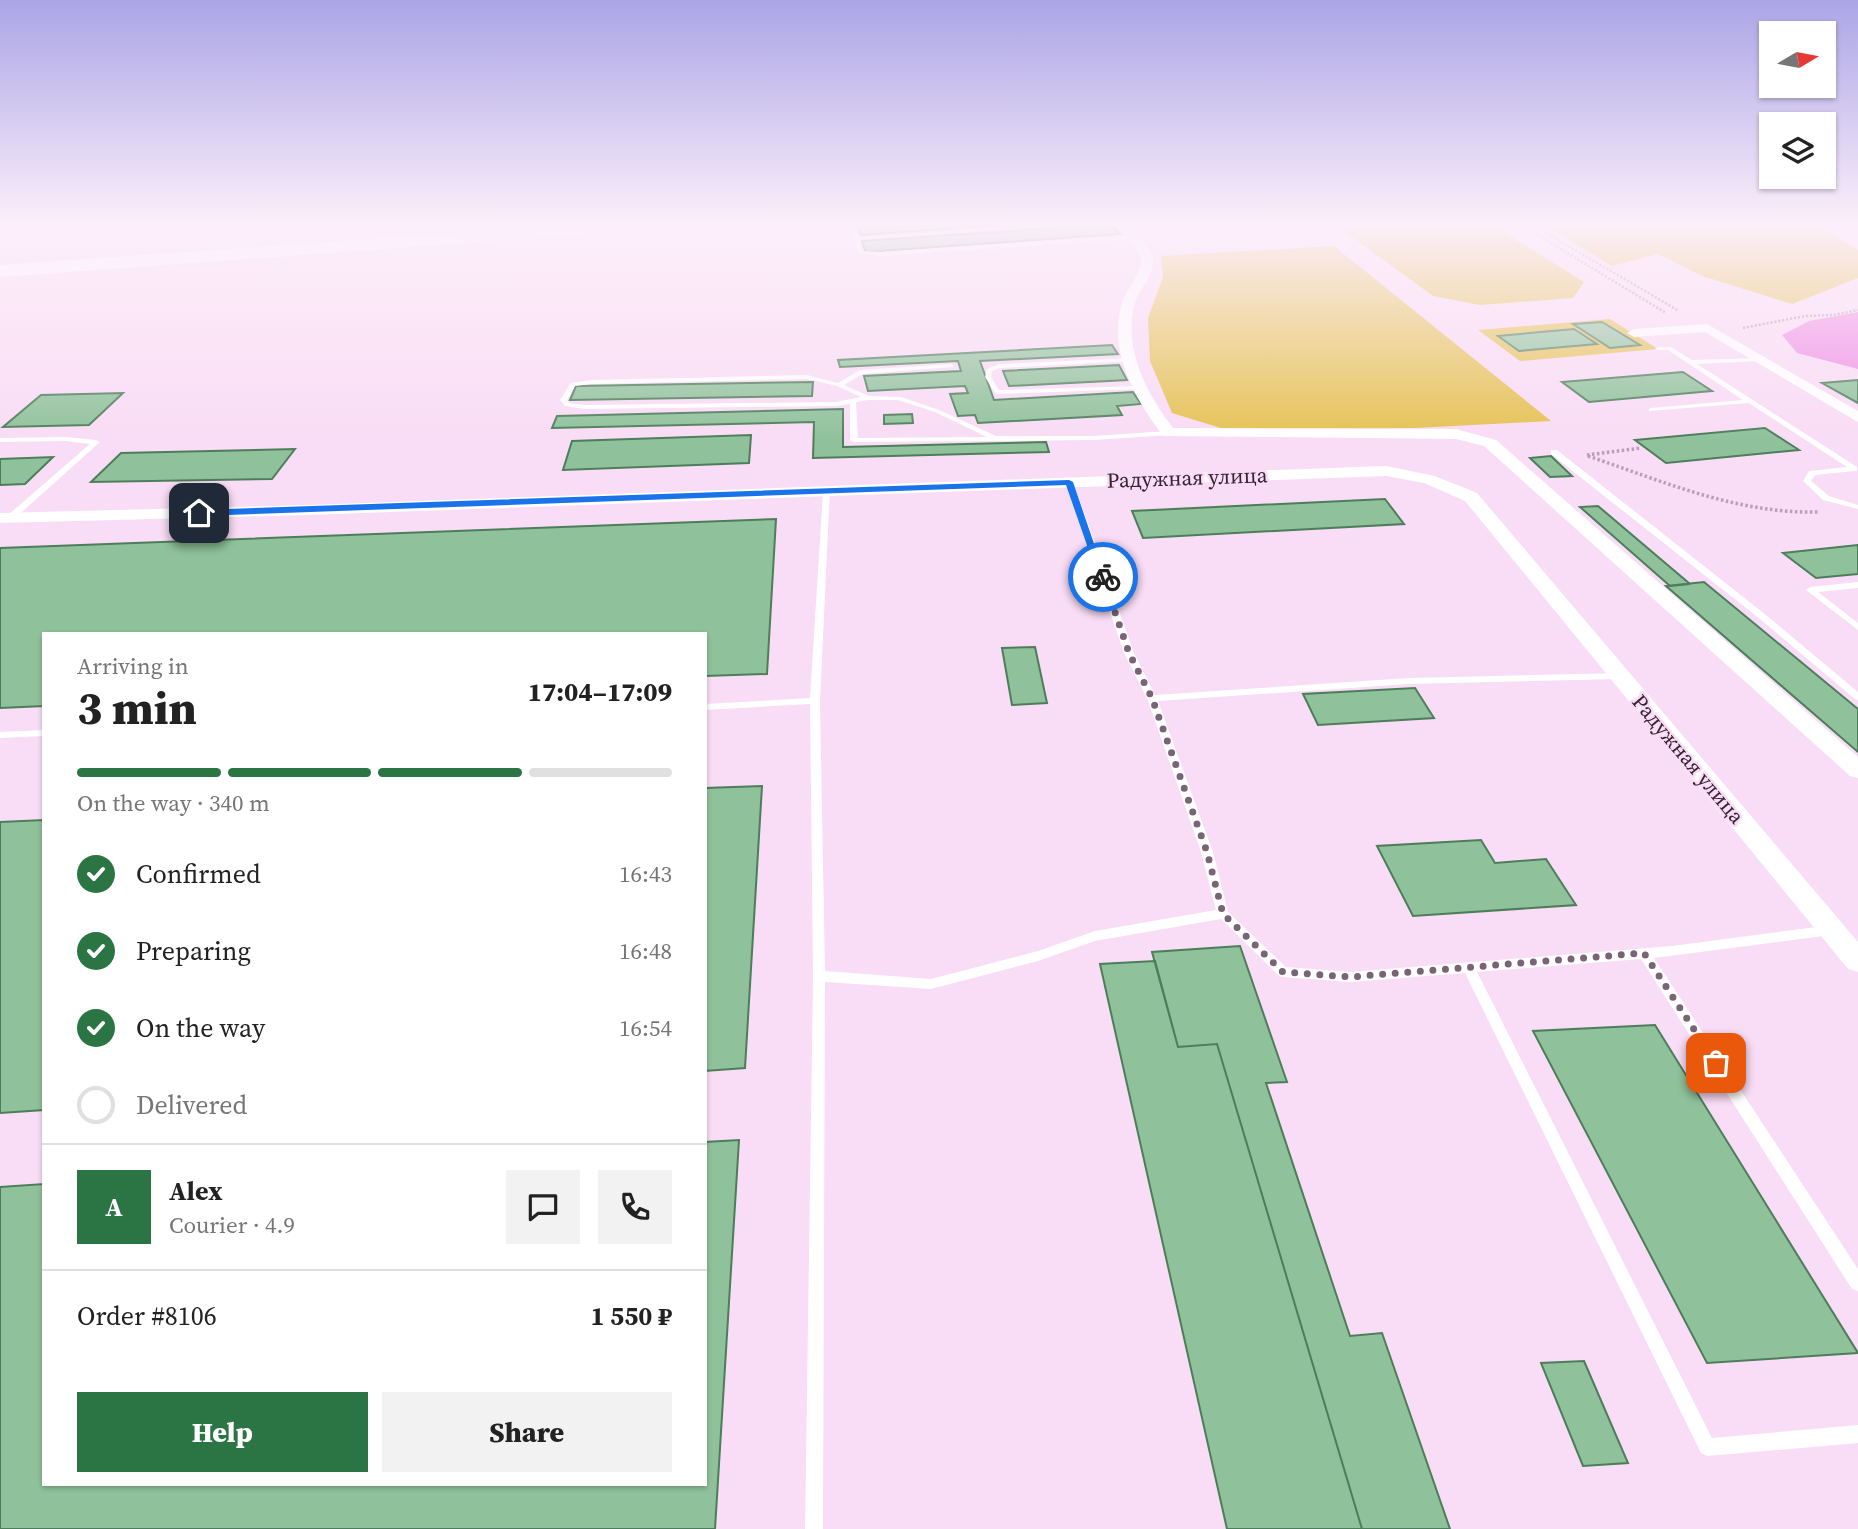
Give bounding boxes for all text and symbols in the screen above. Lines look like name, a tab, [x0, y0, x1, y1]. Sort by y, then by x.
north arrow	[1759, 21, 1836, 98]
map controls	[1759, 21, 1836, 189]
button: layers	[1759, 112, 1836, 189]
street label: Радужная улица	[1106, 460, 1268, 495]
pin	[169, 483, 229, 543]
icon: home	[180, 494, 218, 532]
courier	[1068, 542, 1138, 612]
icon: bike	[1084, 558, 1122, 596]
text: Arriving in	[77, 650, 189, 682]
text: 17:04–17:09	[528, 674, 672, 710]
text: 3 min	[77, 676, 197, 739]
street label: Радужная улица	[1626, 688, 1751, 830]
text: On the way · 340 m	[77, 787, 270, 819]
icon: check	[77, 855, 115, 893]
text: Confirmed	[136, 856, 261, 892]
text: 16:43	[619, 858, 672, 890]
icon: check	[77, 932, 115, 970]
text: Preparing	[136, 933, 251, 969]
text: 16:48	[619, 935, 672, 967]
icon: check	[77, 1009, 115, 1047]
text: On the way	[136, 1010, 265, 1046]
text: 16:54	[619, 1012, 672, 1044]
pin	[1686, 1033, 1746, 1093]
icon: bag	[1697, 1044, 1735, 1082]
text: Delivered	[136, 1087, 247, 1123]
button: chat	[506, 1170, 580, 1244]
button: phone	[598, 1170, 672, 1244]
text: Alex	[169, 1173, 223, 1209]
text: A	[105, 1189, 123, 1225]
text: Courier · 4.9	[169, 1209, 295, 1241]
text: Order #8106	[77, 1298, 217, 1334]
text: 1 550 ₽	[590, 1298, 672, 1334]
button: Help	[77, 1392, 368, 1472]
button: Share	[382, 1392, 672, 1472]

